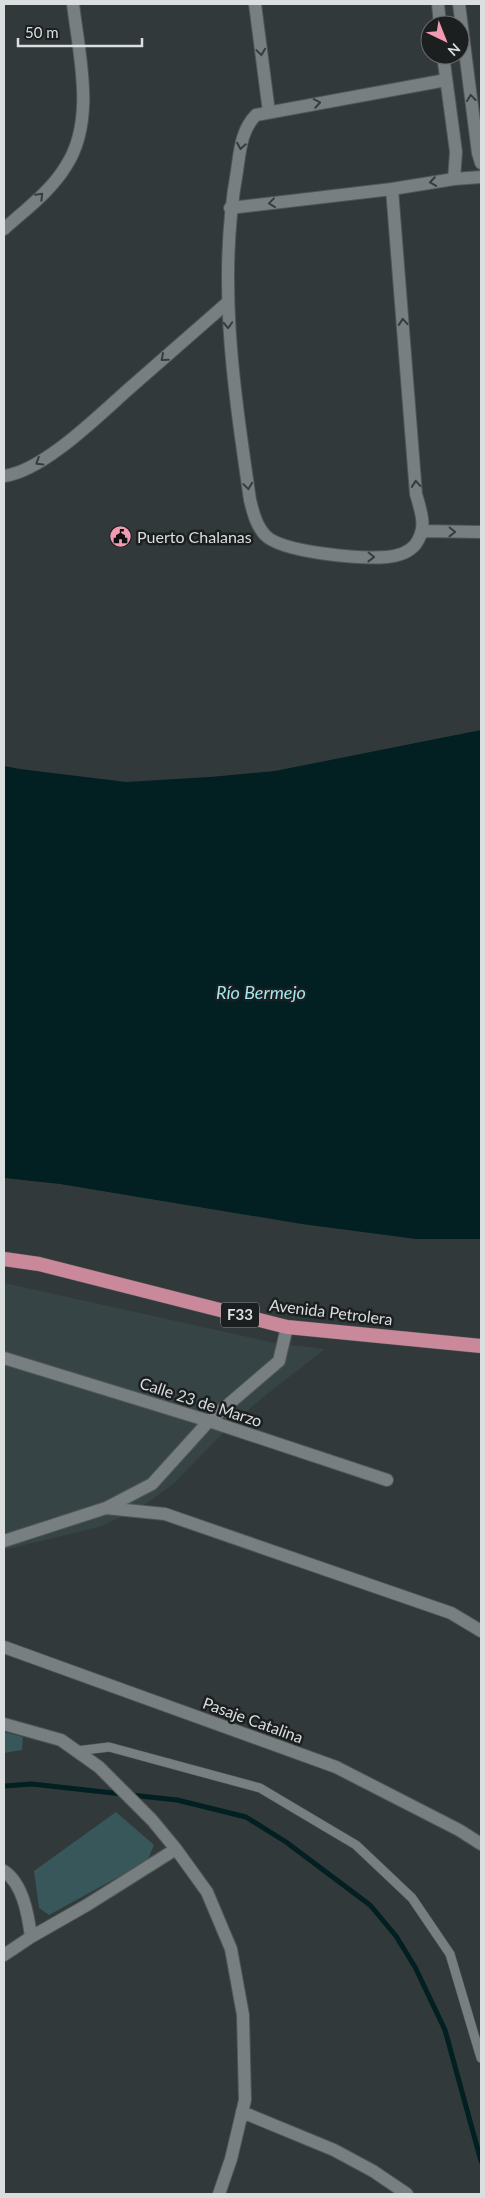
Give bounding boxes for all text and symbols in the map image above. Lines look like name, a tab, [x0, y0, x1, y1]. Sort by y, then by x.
scale bar	[18, 15, 141, 47]
north arrow	[420, 15, 470, 65]
text: 50 m	[25, 23, 59, 41]
text: N	[444, 40, 464, 60]
one-way arrow	[255, 48, 266, 56]
one-way arrow	[466, 93, 477, 101]
one-way arrow	[313, 99, 321, 109]
one-way arrow	[237, 142, 247, 150]
one-way arrow	[428, 176, 437, 186]
one-way arrow	[34, 193, 43, 202]
one-way arrow	[267, 197, 275, 208]
one-way arrow	[397, 317, 408, 325]
one-way arrow	[223, 321, 234, 329]
one-way arrow	[161, 353, 170, 361]
one-way arrow	[35, 456, 45, 465]
one-way arrow	[410, 479, 421, 487]
one-way arrow	[243, 482, 253, 490]
public building icon: Puerto Chalanas	[109, 525, 133, 549]
place label: Puerto Chalanas	[137, 527, 252, 546]
one-way arrow	[448, 527, 456, 537]
one-way arrow	[368, 552, 375, 562]
water label: Río Bermejo	[216, 981, 306, 1003]
street label: Avenida Petrolera	[268, 1295, 394, 1329]
road number: F33	[221, 1302, 259, 1328]
street label: Calle 23 de Marzo	[138, 1373, 265, 1430]
street label: Pasaje Catalina	[200, 1693, 306, 1746]

